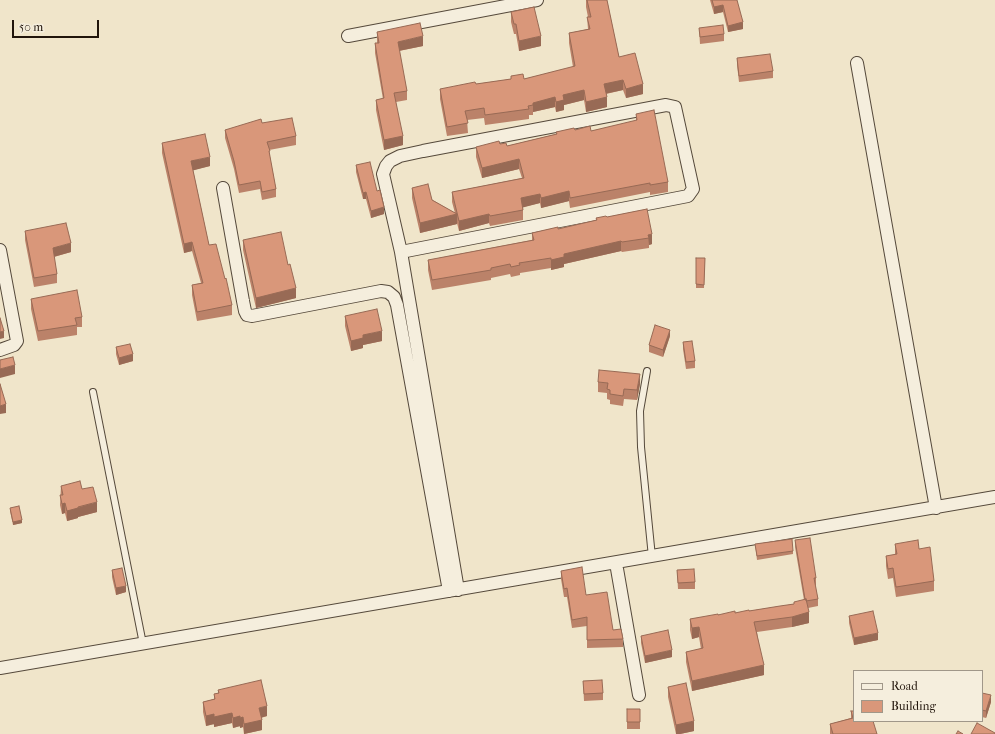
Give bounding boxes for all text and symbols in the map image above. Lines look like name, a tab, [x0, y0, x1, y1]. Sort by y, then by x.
scale bar	[14, 12, 101, 38]
text: 50 m	[19, 20, 43, 34]
legend	[853, 670, 983, 722]
text: Road	[891, 679, 918, 693]
text: Building	[891, 699, 936, 713]

